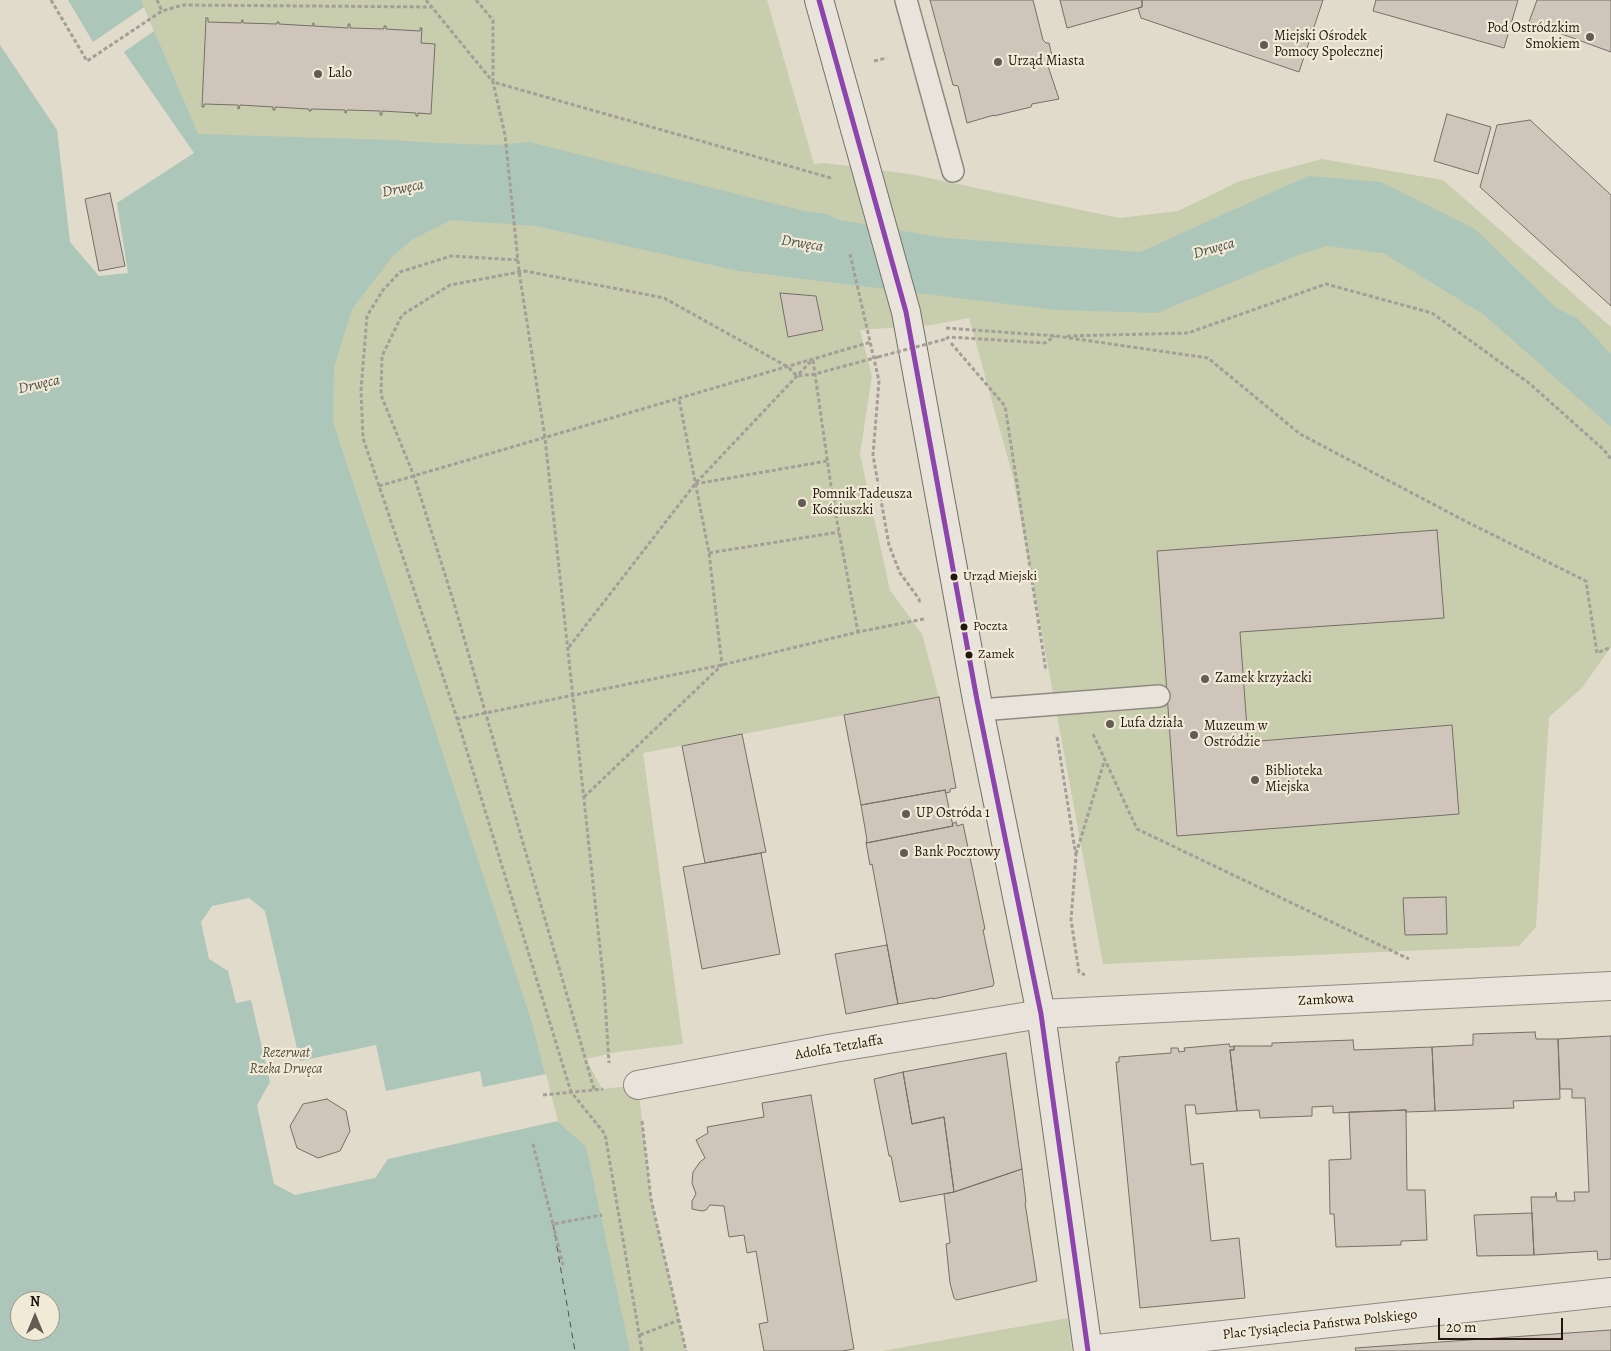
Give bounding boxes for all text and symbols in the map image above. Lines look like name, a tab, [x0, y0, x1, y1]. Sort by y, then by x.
place label: Pod Ostródzkim Smokiem	[1487, 21, 1580, 54]
place label: Miejski Ośrodek Pomocy Społecznej	[1274, 29, 1383, 62]
marker: Pod Ostródzkim Smokiem	[1584, 31, 1596, 43]
marker: Miejski Ośrodek Pomocy Społecznej	[1258, 39, 1270, 51]
place label: Urząd Miasta	[1008, 54, 1085, 70]
marker: Urząd Miasta	[992, 56, 1004, 68]
place label: Lalo	[328, 66, 352, 82]
marker: Lalo	[312, 68, 324, 80]
water label: Drwęca	[381, 176, 425, 202]
water label: Drwęca	[780, 232, 824, 256]
water label: Drwęca	[1191, 235, 1237, 263]
water label: Drwęca	[16, 371, 62, 399]
place label: Pomnik Tadeusza Kościuszki	[812, 487, 912, 520]
marker: Pomnik Tadeusza Kościuszki	[796, 497, 808, 509]
place label: Urząd Miejski	[963, 569, 1037, 585]
marker: Urząd Miejski	[949, 572, 959, 582]
place label: Poczta	[973, 619, 1008, 635]
marker: Poczta	[959, 622, 969, 632]
place label: Zamek	[978, 647, 1015, 663]
marker: Zamek	[964, 650, 974, 660]
place label: Zamek krzyżacki	[1215, 671, 1312, 687]
marker: Zamek krzyżacki	[1199, 673, 1211, 685]
place label: Lufa działa	[1120, 716, 1183, 732]
marker: Lufa działa	[1104, 718, 1116, 730]
place label: Muzeum w Ostródzie	[1204, 719, 1268, 752]
marker: Muzeum w Ostródzie	[1188, 729, 1200, 741]
place label: Biblioteka Miejska	[1265, 764, 1323, 796]
marker: Biblioteka Miejska	[1249, 774, 1261, 786]
place label: UP Ostróda 1	[916, 806, 990, 822]
marker: UP Ostróda 1	[900, 808, 912, 820]
place label: Bank Pocztowy	[914, 845, 1000, 861]
marker: Bank Pocztowy	[898, 847, 910, 859]
street label: Zamkowa	[1298, 990, 1354, 1010]
street label: Adolfa Tetzlaffa	[794, 1032, 884, 1064]
park label: Rezerwat Rzeka Drwęca	[250, 1046, 322, 1078]
north arrow	[10, 1291, 60, 1341]
text: N	[30, 1292, 40, 1311]
street label: Plac Tysiąclecia Państwa Polskiego	[1222, 1306, 1418, 1344]
scale bar	[1441, 1308, 1566, 1340]
text: 20 m	[1446, 1317, 1477, 1337]

